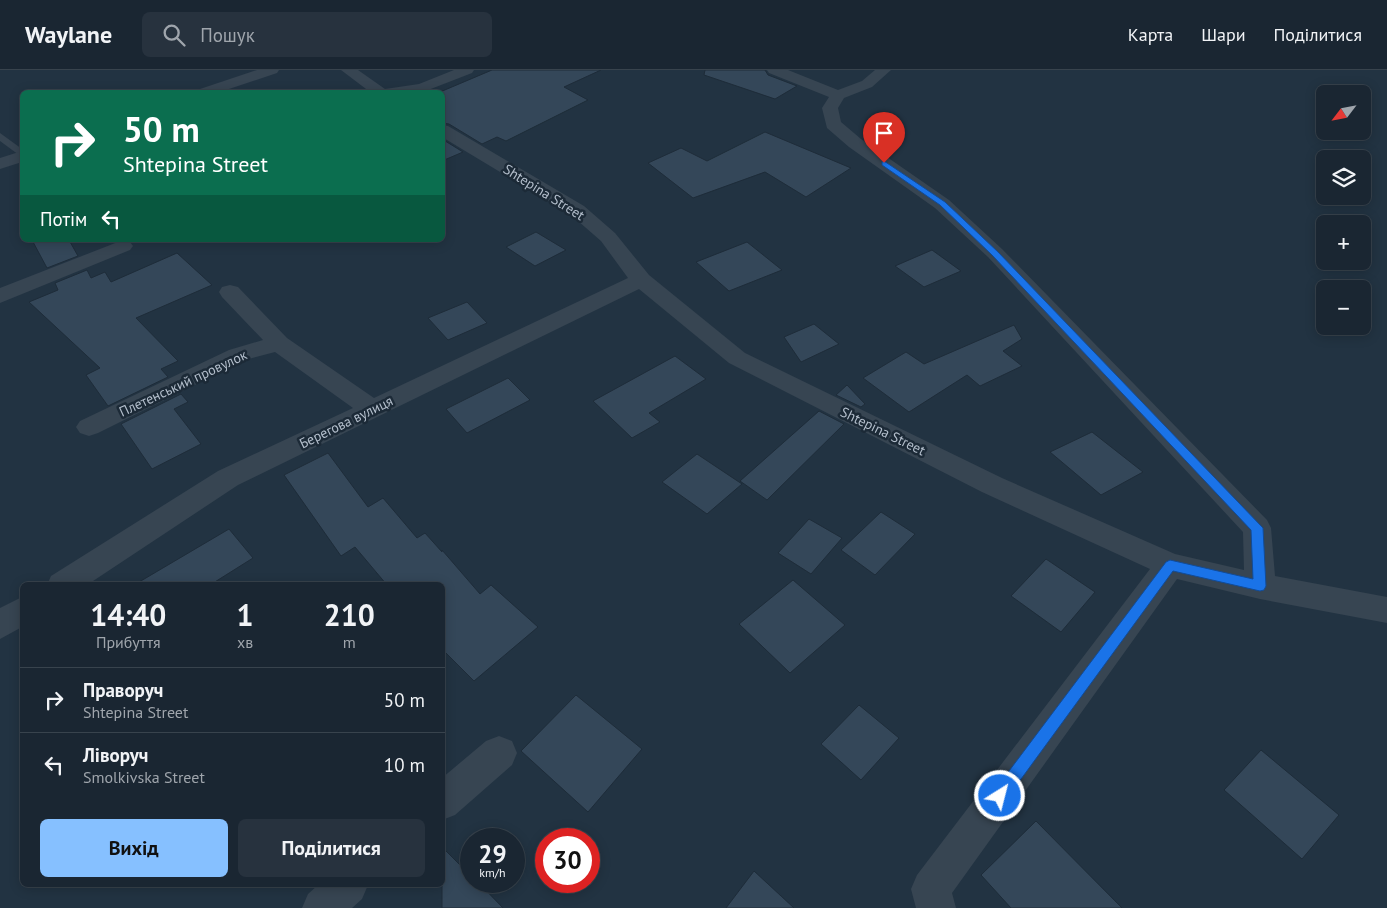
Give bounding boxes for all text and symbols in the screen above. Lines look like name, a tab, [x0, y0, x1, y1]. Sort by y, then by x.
search box	[142, 12, 492, 57]
text: Waylane	[25, 19, 112, 50]
icon: search	[160, 21, 188, 49]
text: Пошук	[200, 23, 255, 47]
text: Карта	[1128, 23, 1173, 46]
text: Шари	[1201, 23, 1245, 46]
text: Поділитися	[1273, 23, 1362, 46]
north arrow	[1316, 85, 1371, 140]
map controls	[1316, 85, 1371, 335]
text: 50 m	[123, 106, 200, 152]
icon: right	[40, 110, 105, 175]
pin	[863, 112, 905, 163]
icon: arrive	[870, 119, 898, 147]
text: Shtepina Street	[123, 150, 268, 178]
button: layers	[1316, 150, 1371, 205]
street label: Shtepina Street	[500, 160, 588, 224]
icon: left	[97, 205, 125, 233]
text: Потім	[40, 207, 87, 231]
button: +	[1316, 215, 1371, 270]
button: −	[1316, 280, 1371, 335]
street label: Плетенський провулок	[116, 345, 250, 421]
street label: Берегова вулиця	[296, 392, 396, 452]
street label: Shtepina Street	[838, 403, 929, 459]
text: 14:40	[90, 595, 166, 634]
text: 1	[237, 595, 254, 634]
text: 210	[324, 595, 375, 634]
text: Прибуття	[96, 632, 161, 652]
text: хв	[237, 632, 253, 652]
text: m	[343, 632, 356, 652]
text: Праворуч	[83, 678, 163, 702]
icon: right	[40, 686, 68, 714]
text: 50 m	[384, 688, 425, 712]
text: Shtepina Street	[83, 702, 188, 722]
text: Ліворуч	[83, 743, 148, 767]
icon: left	[40, 751, 68, 779]
text: 10 m	[384, 753, 425, 777]
text: Smolkivska Street	[83, 767, 205, 787]
position arrow	[973, 769, 1025, 821]
button: Вихід	[40, 819, 228, 877]
button: Поділитися	[238, 819, 425, 877]
speed limit sign: 30	[535, 828, 600, 893]
text: 29	[478, 838, 507, 870]
text: km/h	[479, 865, 506, 880]

